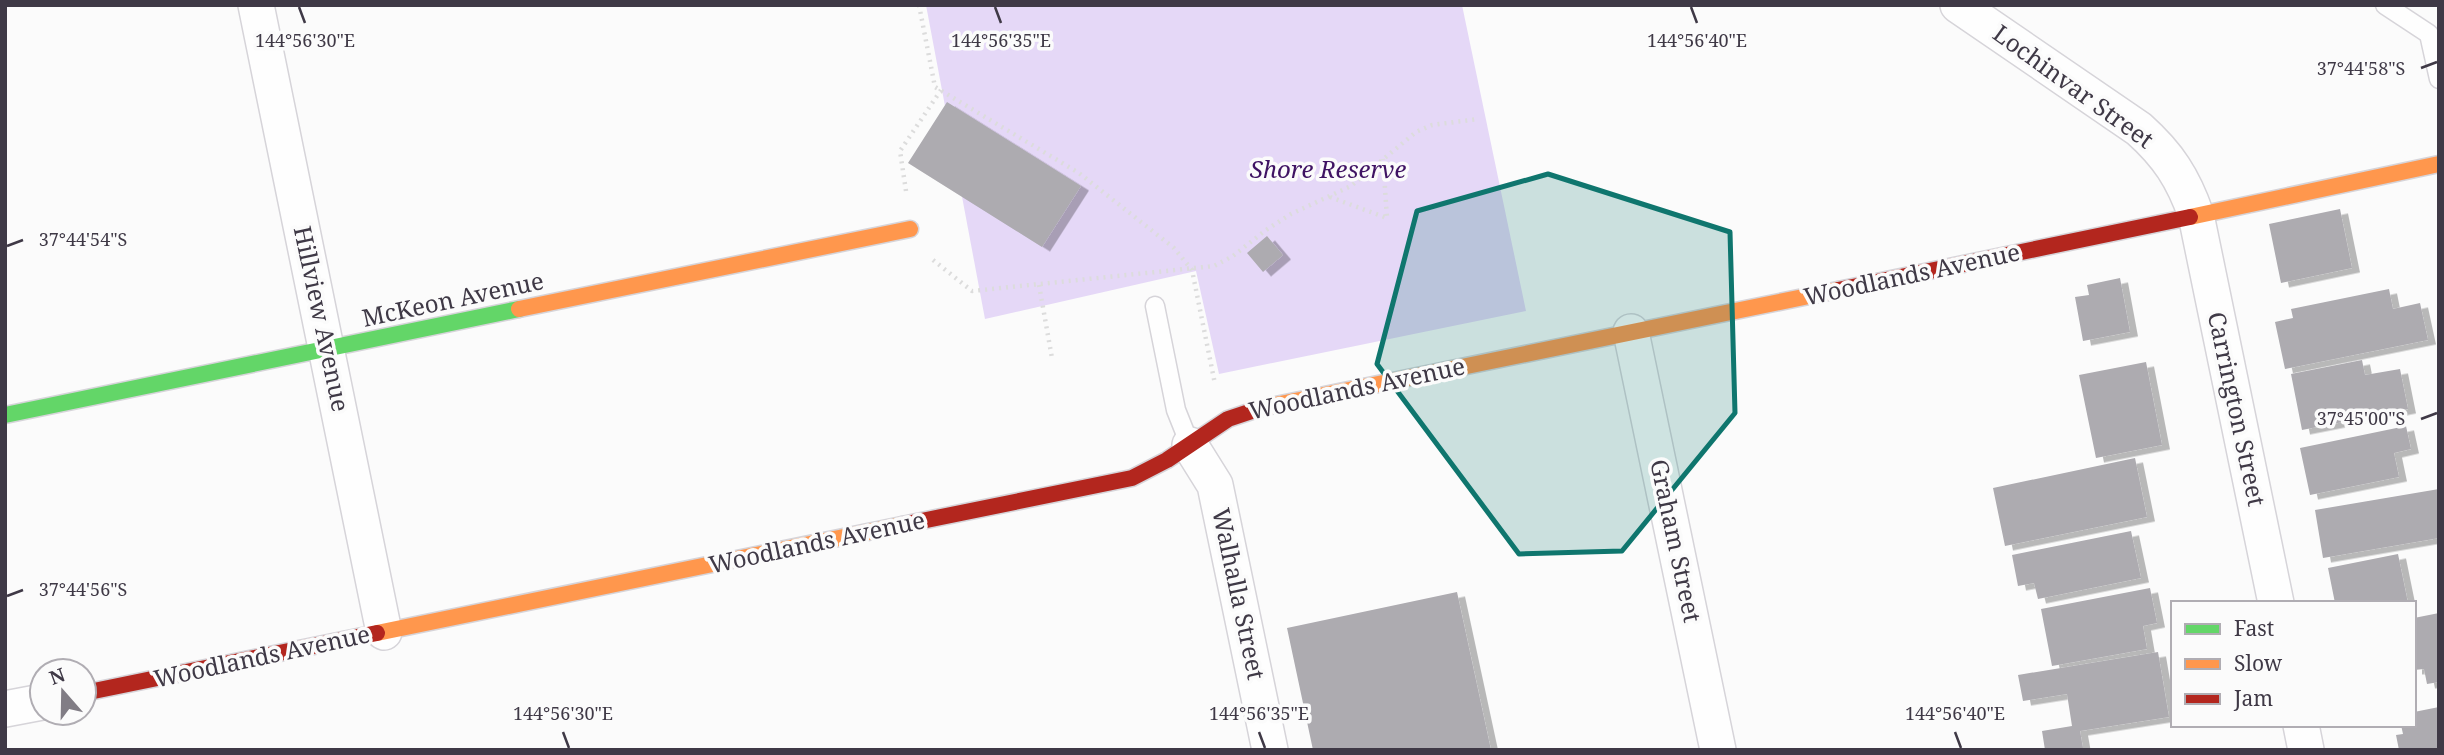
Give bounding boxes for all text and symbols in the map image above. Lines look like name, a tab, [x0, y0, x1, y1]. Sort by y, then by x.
street label: Lochinvar Street	[1987, 16, 2161, 155]
text: 144°56'30"E	[255, 28, 355, 52]
text: 144°56'35"E	[951, 28, 1051, 52]
text: 144°56'40"E	[1647, 28, 1747, 52]
text: 37°44'58"S	[2317, 56, 2405, 80]
park label: Shore Reserve	[1250, 152, 1407, 185]
street label: Hillview Avenue	[287, 223, 358, 414]
text: 37°44'54"S	[39, 227, 127, 251]
street label: Woodlands Avenue	[1801, 235, 2023, 313]
street label: McKeon Avenue	[359, 263, 547, 334]
street label: Carrington Street	[2201, 308, 2274, 509]
street label: Woodlands Avenue	[1246, 349, 1468, 427]
text: 37°45'00"S	[2317, 406, 2405, 430]
street label: Graham Street	[1643, 456, 1710, 625]
street label: Woodlands Avenue	[706, 503, 928, 581]
street label: Walhalla Street	[1205, 505, 1274, 683]
text: 37°44'56"S	[39, 577, 127, 601]
legend	[2171, 601, 2416, 727]
text: Fast	[2234, 614, 2274, 642]
street label: Woodlands Avenue	[151, 617, 373, 695]
text: Slow	[2234, 649, 2283, 677]
north arrow	[28, 657, 98, 727]
text: N	[46, 661, 69, 691]
text: Jam	[2233, 684, 2273, 712]
text: 144°56'30"E	[513, 701, 613, 725]
text: 144°56'35"E	[1209, 701, 1309, 725]
text: 144°56'40"E	[1905, 701, 2005, 725]

